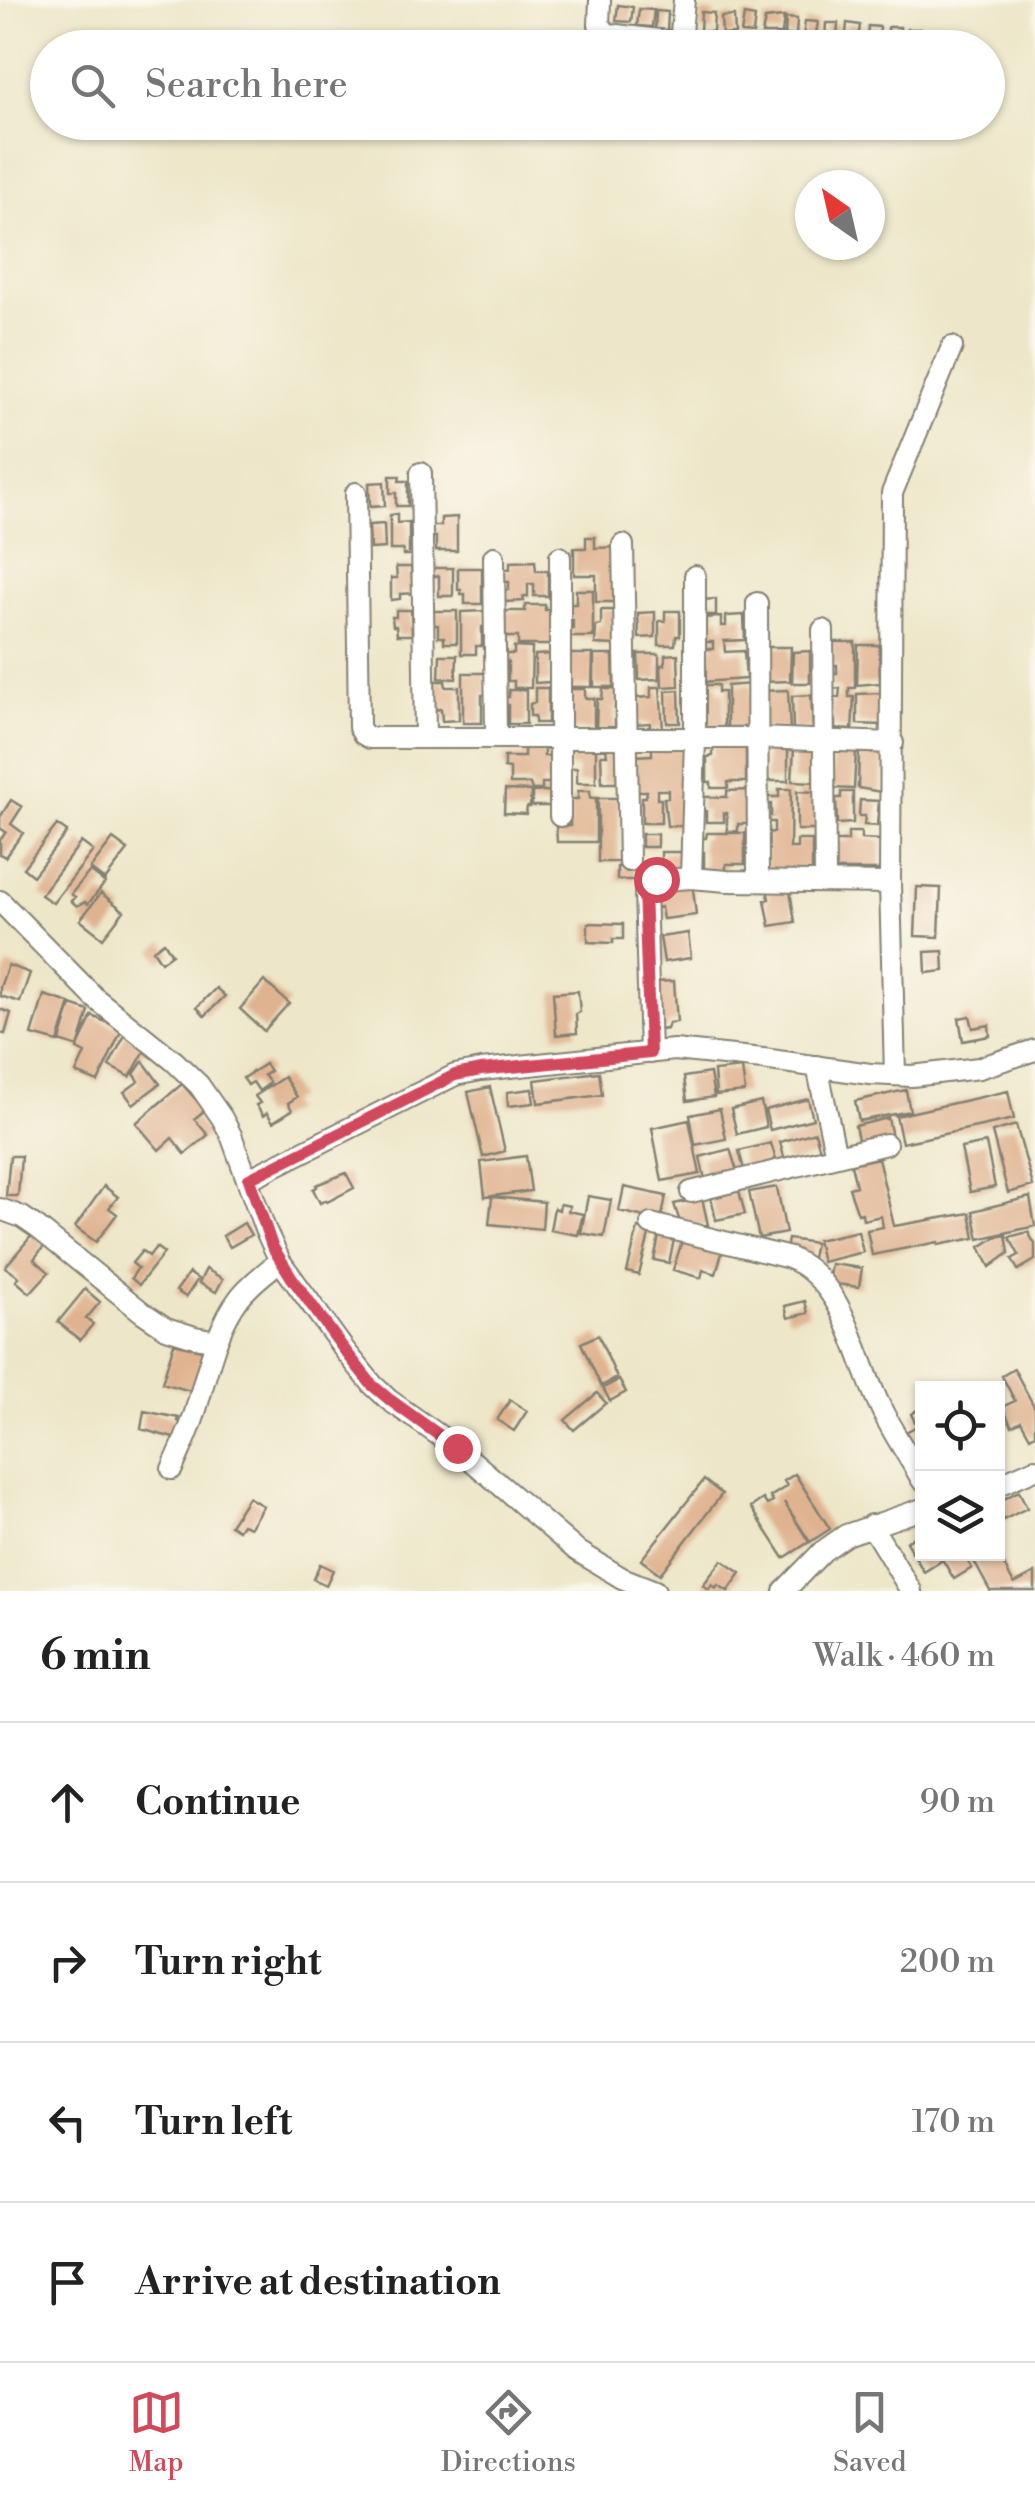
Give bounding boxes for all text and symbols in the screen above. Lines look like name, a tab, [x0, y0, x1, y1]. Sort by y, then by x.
search box	[30, 30, 1005, 140]
icon: search	[65, 58, 120, 113]
text: Search here	[145, 62, 348, 109]
north arrow	[795, 170, 885, 260]
route start	[634, 857, 680, 903]
map controls	[915, 1381, 1005, 1561]
button: locate	[915, 1381, 1005, 1471]
route end	[435, 1426, 481, 1472]
button: layers	[915, 1471, 1005, 1561]
text: 6 min	[40, 1630, 151, 1683]
text: Walk · 460 m	[813, 1636, 995, 1676]
icon: ahead	[40, 1775, 95, 1830]
text: Continue	[135, 1779, 300, 1826]
text: 90 m	[920, 1782, 995, 1822]
icon: right	[40, 1935, 95, 1990]
text: Turn right	[135, 1939, 321, 1986]
text: 200 m	[900, 1942, 995, 1982]
icon: left	[40, 2095, 95, 2150]
text: Turn left	[135, 2099, 292, 2146]
text: 170 m	[912, 2102, 995, 2142]
icon: arrive	[40, 2255, 95, 2310]
text: Arrive at destination	[135, 2259, 501, 2306]
tab: Map	[129, 2385, 184, 2480]
tab: Directions	[441, 2385, 576, 2480]
tab: Saved	[833, 2385, 906, 2480]

